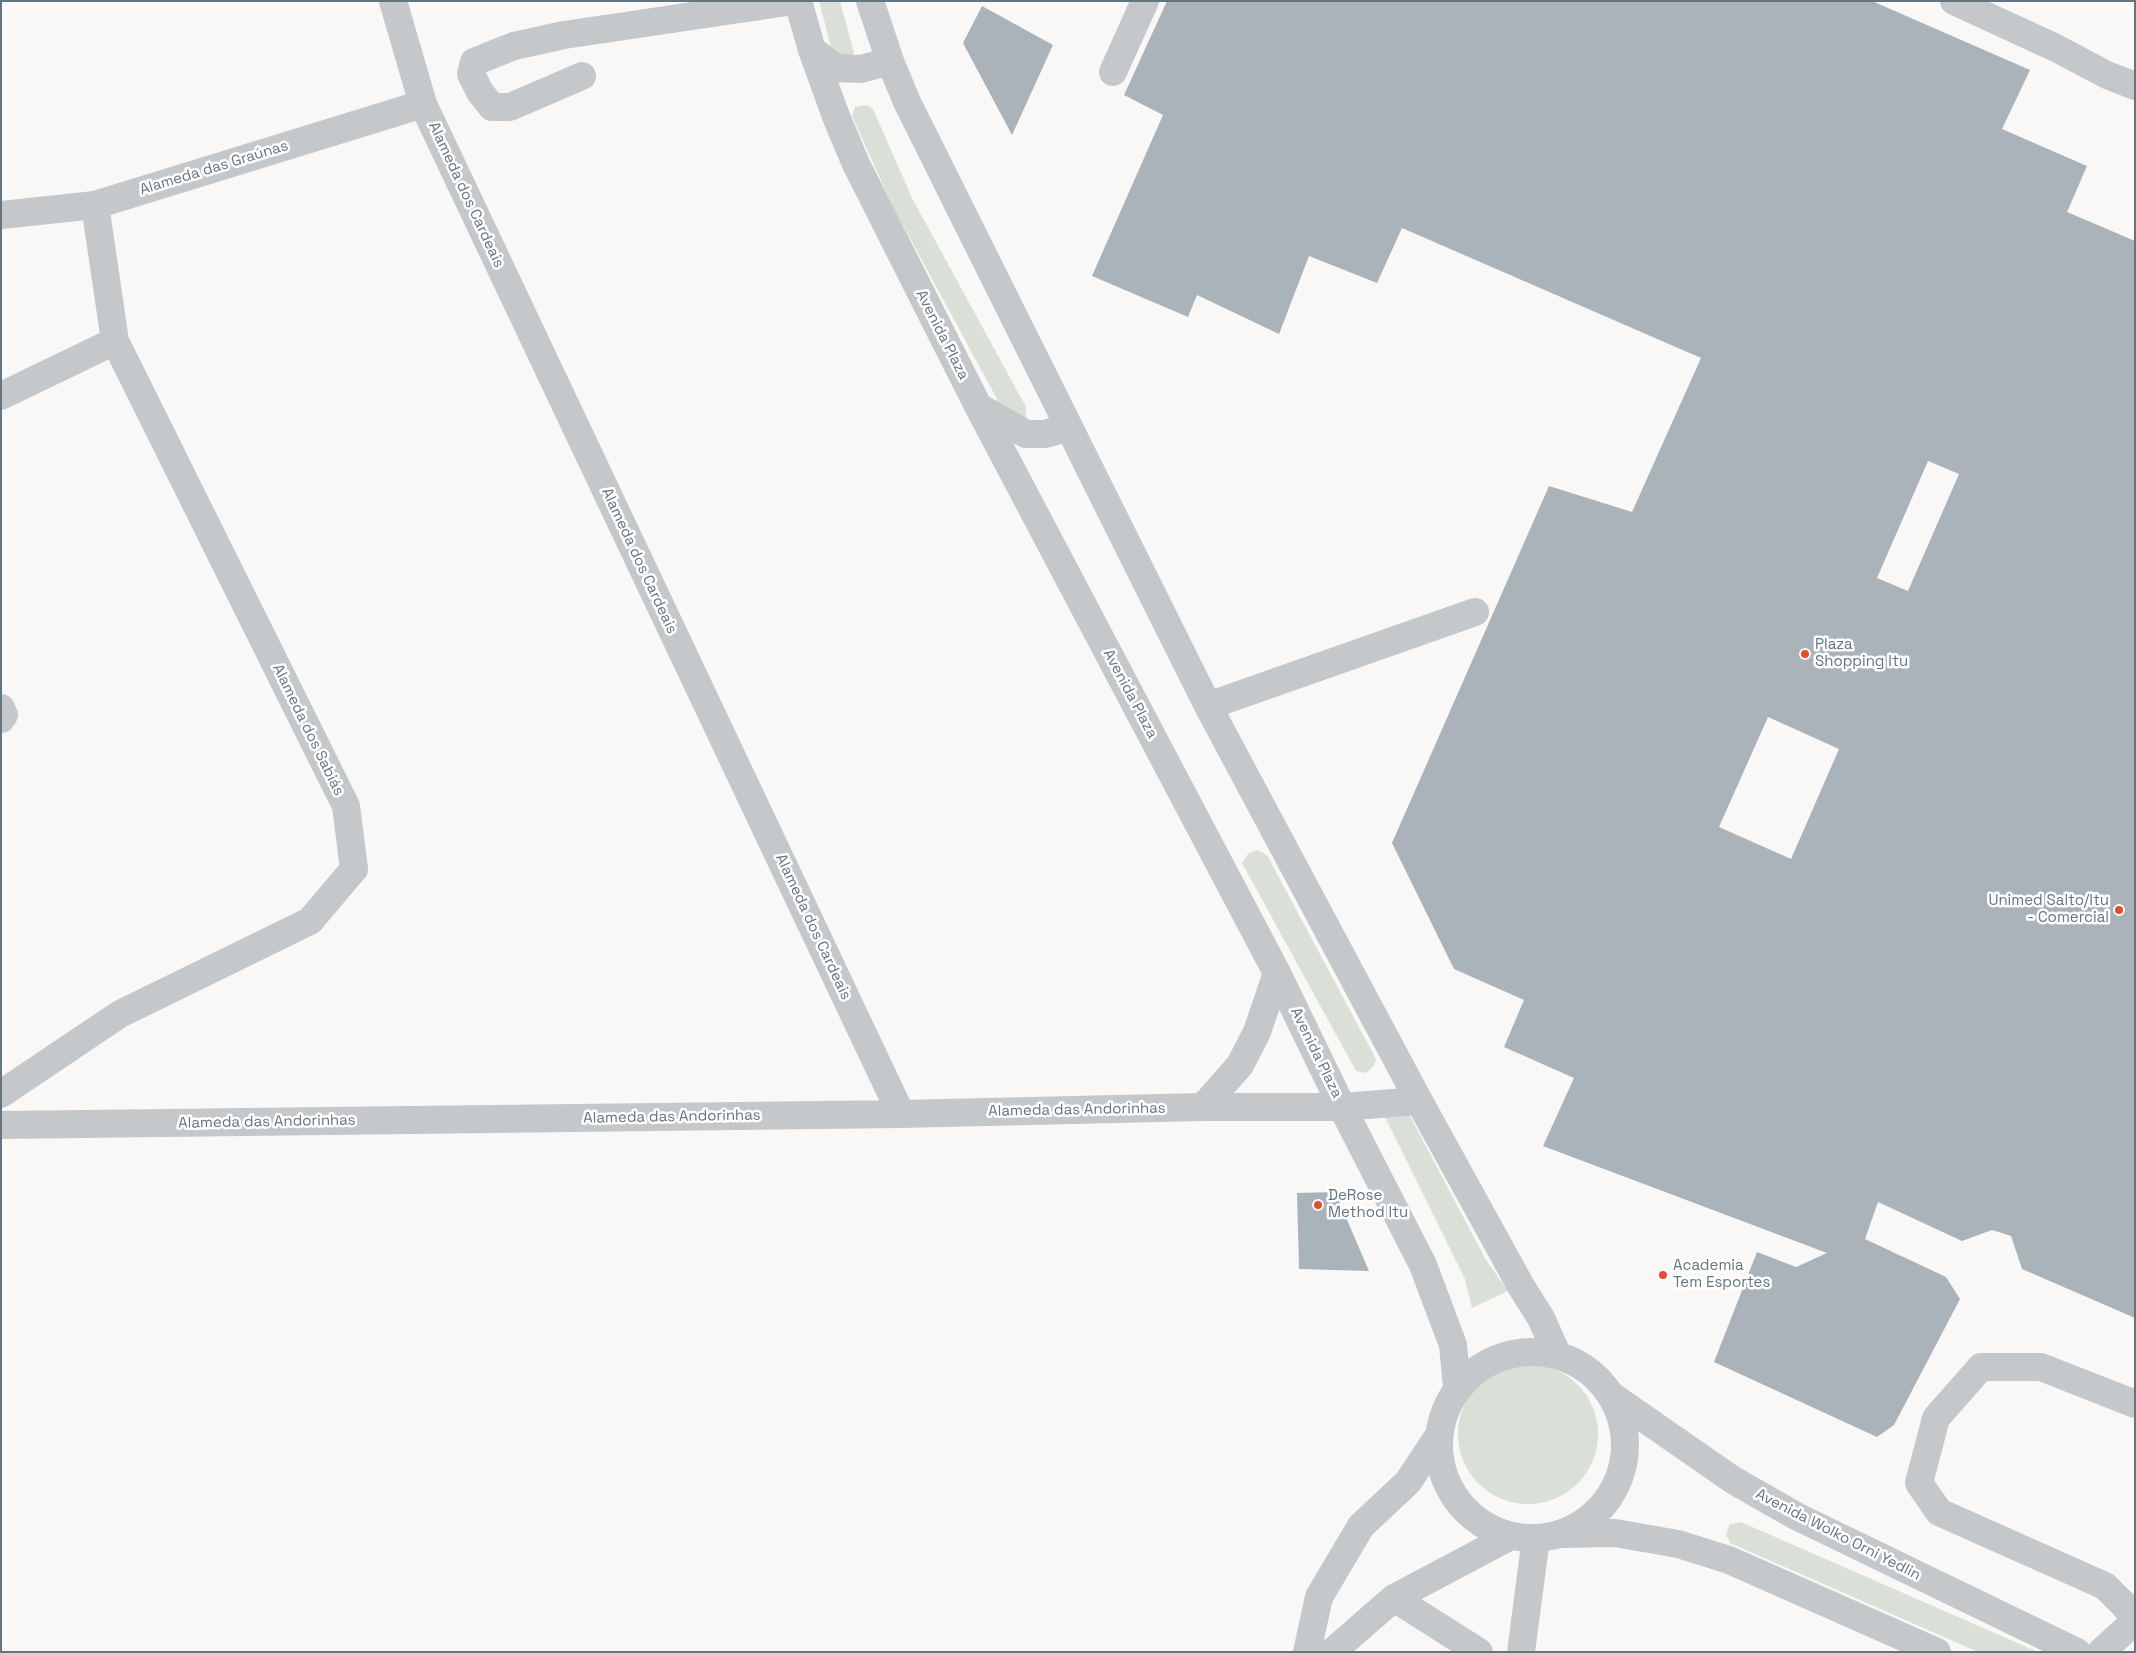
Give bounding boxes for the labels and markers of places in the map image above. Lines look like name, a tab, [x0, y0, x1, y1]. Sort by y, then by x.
place label: Plaza Shopping Itu	[1815, 636, 1908, 671]
marker: Plaza Shopping Itu	[1799, 648, 1811, 660]
place label: Unimed Salto/Itu - Comercial	[1988, 892, 2109, 927]
marker: Unimed Salto/Itu - Comercial	[2113, 904, 2125, 916]
place label: DeRose Method Itu	[1328, 1187, 1408, 1222]
marker: DeRose Method Itu	[1312, 1199, 1324, 1211]
place label: Academia Tem Esportes	[1673, 1257, 1770, 1292]
marker: Academia Tem Esportes	[1657, 1269, 1669, 1281]

